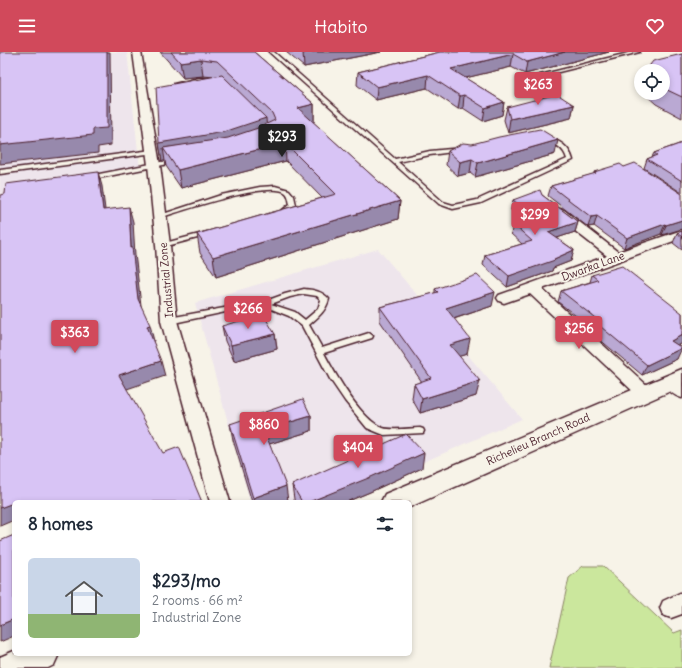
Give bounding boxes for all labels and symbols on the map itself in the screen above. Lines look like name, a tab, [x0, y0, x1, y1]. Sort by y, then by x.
pin: $263	[514, 72, 562, 106]
pin: $293	[258, 124, 306, 158]
pin: $299	[511, 202, 559, 236]
street label: Industrial Zone	[156, 242, 176, 318]
street label: Dwarka Lane	[560, 248, 627, 284]
pin: $266	[224, 296, 272, 330]
pin: $256	[555, 316, 603, 350]
pin: $363	[51, 320, 99, 354]
street label: Richelieu Branch Road	[484, 410, 592, 468]
pin: $860	[240, 412, 288, 446]
pin: $404	[334, 435, 382, 469]

